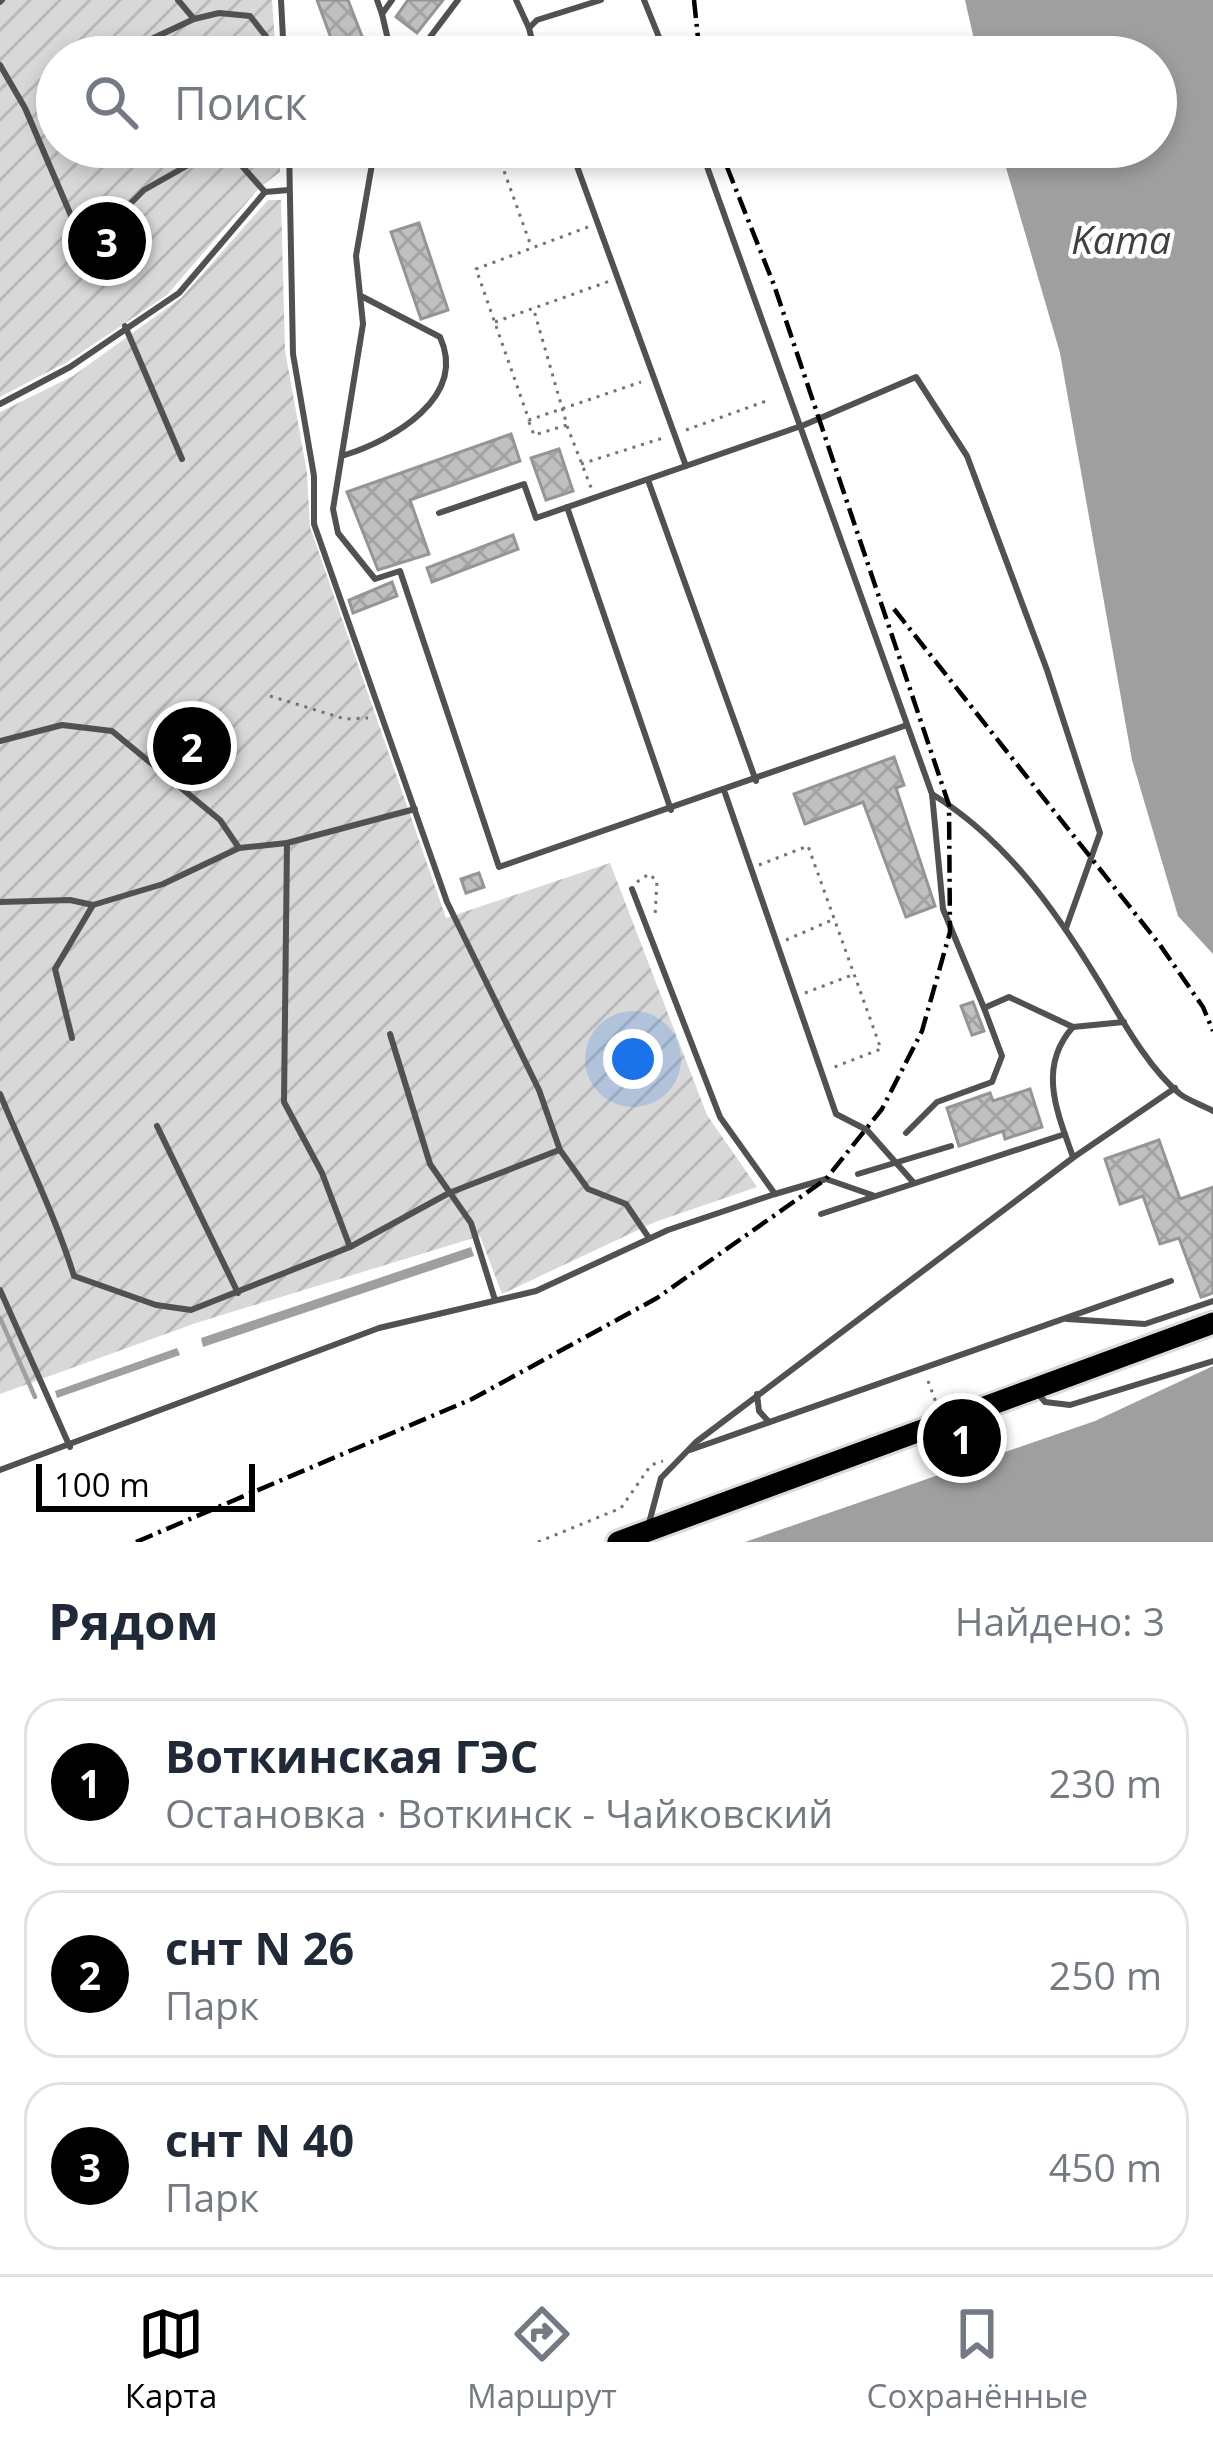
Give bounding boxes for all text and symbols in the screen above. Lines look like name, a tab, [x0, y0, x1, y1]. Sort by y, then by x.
search box	[36, 36, 1177, 168]
icon: search	[78, 69, 144, 135]
text: Поиск	[174, 72, 307, 133]
pin: 3	[68, 196, 146, 286]
water label: Kama	[1071, 212, 1171, 265]
pin: 2	[153, 701, 231, 791]
your location	[603, 1029, 663, 1089]
pin: 1	[923, 1393, 1001, 1483]
scale bar	[36, 1458, 255, 1511]
text: 100 m	[54, 1462, 150, 1507]
text: Рядом	[48, 1585, 219, 1655]
text: Найдено: 3	[955, 1594, 1165, 1647]
text: Воткинская ГЭС	[165, 1725, 538, 1786]
text: 1	[79, 1756, 101, 1809]
text: 230 m	[1049, 1756, 1162, 1809]
text: Остановка · Воткинск - Чайковский	[165, 1786, 833, 1839]
text: снт N 26	[165, 1917, 354, 1978]
text: 2	[79, 1948, 101, 2001]
text: 250 m	[1049, 1948, 1162, 2001]
text: Парк	[165, 1978, 259, 2031]
text: снт N 40	[165, 2109, 354, 2170]
text: 3	[79, 2140, 101, 2193]
text: 450 m	[1049, 2140, 1162, 2193]
text: Парк	[165, 2170, 259, 2223]
tab: Карта	[125, 2301, 217, 2418]
tab: Маршрут	[467, 2301, 617, 2418]
tab: Сохранённые	[867, 2301, 1088, 2418]

